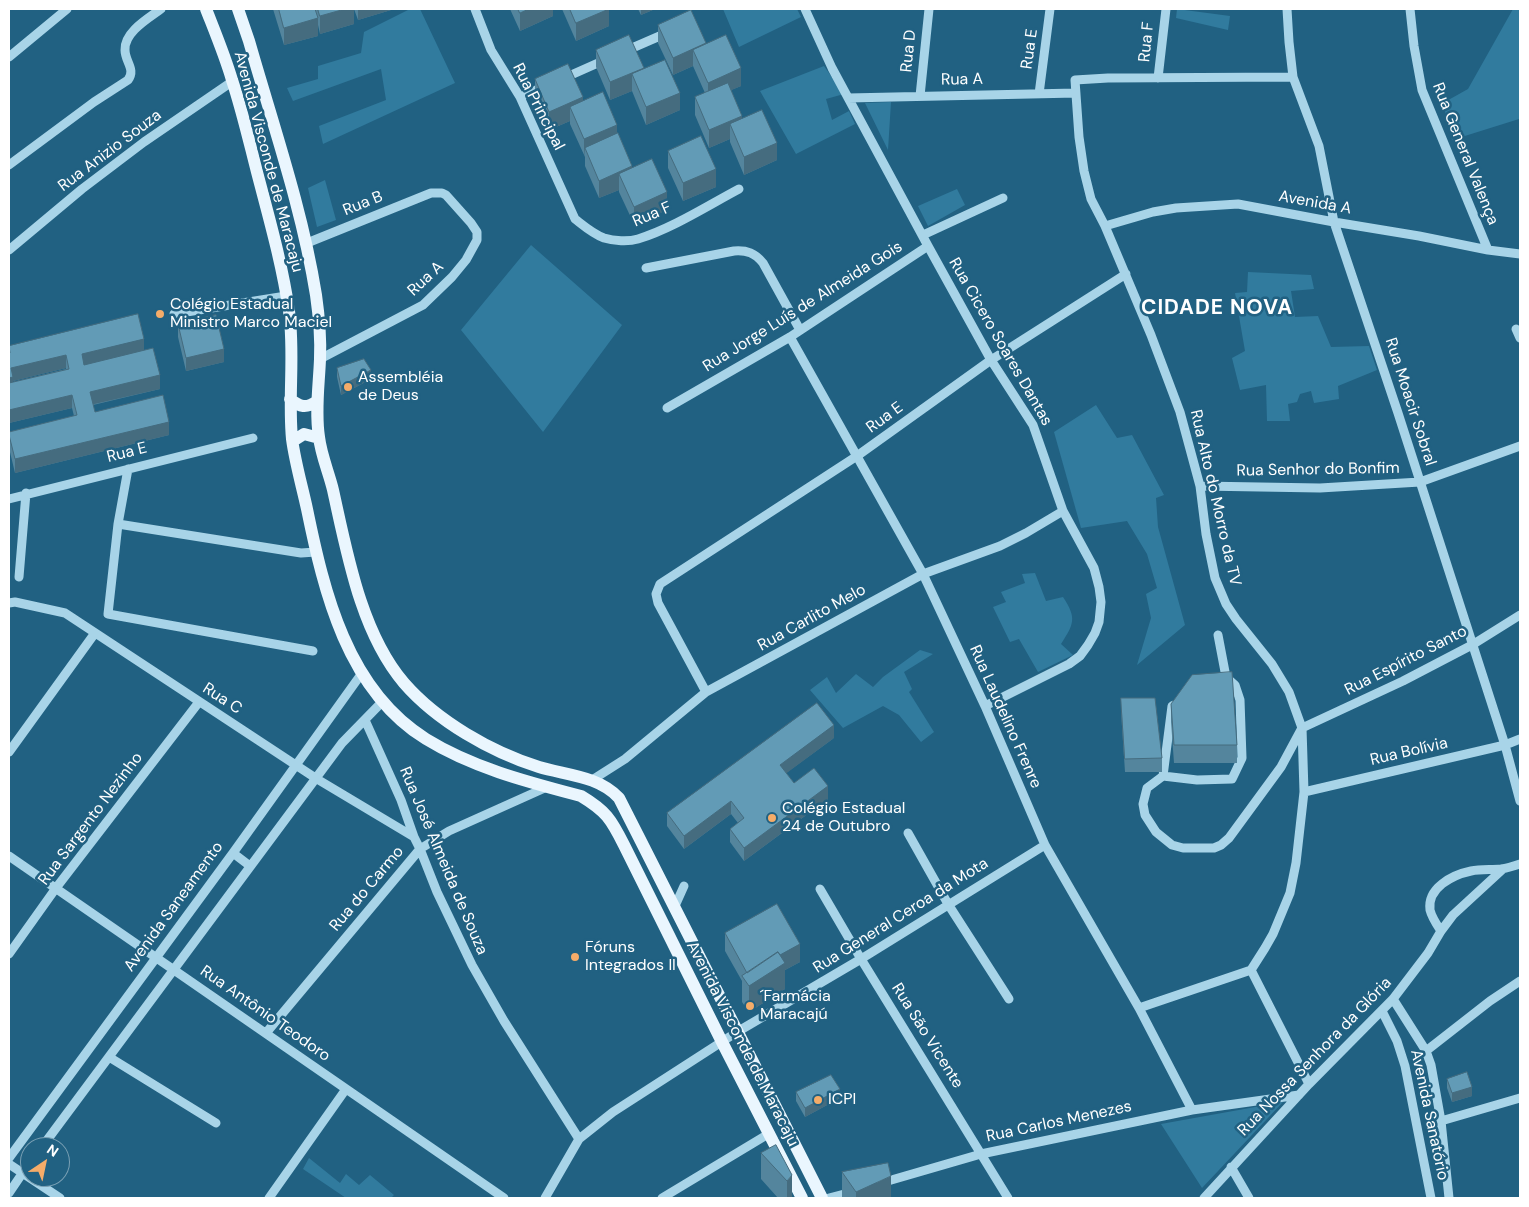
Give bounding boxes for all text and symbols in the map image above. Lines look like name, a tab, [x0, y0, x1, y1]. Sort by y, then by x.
street label: Rua F	[1135, 21, 1159, 63]
street label: Rua E	[1018, 28, 1042, 70]
street label: Rua D	[897, 29, 921, 73]
street label: Avenida Visconde de Maracaju	[229, 50, 307, 274]
street label: Rua Principal	[508, 60, 568, 154]
street label: Rua A	[941, 70, 983, 90]
street label: Rua General Valença	[1428, 80, 1502, 228]
street label: Rua Anizio Souza	[55, 106, 165, 196]
street label: Rua B	[340, 187, 386, 221]
street label: Avenida A	[1277, 187, 1353, 219]
street label: Rua F	[630, 198, 674, 232]
street label: Rua Jorge Luís de Almeida Gois	[700, 238, 906, 376]
street label: Rua Cicero Soares Dantas	[944, 255, 1056, 429]
street label: Rua A	[404, 258, 448, 300]
place label: Colégio Estadual Ministro Marco Maciel	[170, 295, 332, 333]
district label: CIDADE NOVA	[1140, 295, 1294, 321]
marker: Colégio Estadual Ministro Marco Maciel	[154, 308, 166, 320]
street label: Rua Moacir Sobral	[1380, 336, 1440, 468]
place label: Assembléia de Deus	[358, 368, 443, 406]
marker: Assembléia de Deus	[342, 381, 354, 393]
street label: Rua E	[863, 398, 907, 438]
street label: Rua Alto do Morro da TV	[1185, 408, 1245, 588]
street label: Rua E	[105, 439, 149, 467]
street label: Rua Senhor do Bonfim	[1236, 459, 1400, 481]
street label: Rua Carlito Melo	[755, 580, 869, 656]
street label: Rua Espírito Santo	[1342, 622, 1470, 700]
street label: Rua Laudelino Frenre	[965, 643, 1045, 791]
street label: Rua C	[199, 679, 245, 719]
street label: Rua Bolívia	[1368, 734, 1450, 770]
street label: Rua Sargento Nezinho	[35, 749, 147, 889]
street label: Rua José Almeida de Souza	[395, 764, 491, 958]
place label: Colégio Estadual 24 de Outubro	[782, 799, 905, 837]
marker: Colégio Estadual 24 de Outubro	[766, 812, 778, 824]
street label: Avenida Saneamento	[120, 838, 228, 976]
street label: Rua do Carmo	[326, 843, 408, 935]
street label: Rua General Ceroa da Mota	[810, 854, 992, 978]
place label: Fóruns Integrados II	[585, 938, 676, 976]
street label: Avenida Visconde de Maracaju	[682, 938, 802, 1150]
marker: Fóruns Integrados II	[569, 951, 581, 963]
street label: Rua Antônio Teodoro	[196, 962, 334, 1066]
street label: Rua Nossa Senhora da Glória	[1234, 974, 1396, 1140]
street label: Rua São Vicente	[887, 980, 967, 1092]
place label: ´Farmácia Maracajú	[760, 987, 831, 1025]
marker: ´Farmácia Maracajú	[744, 1000, 756, 1012]
street label: Avenida Sanatório	[1406, 1048, 1452, 1182]
place label: ICPI	[828, 1090, 856, 1110]
marker: ICPI	[812, 1094, 824, 1106]
street label: Rua Carlos Menezes	[984, 1097, 1134, 1147]
north arrow	[20, 1137, 70, 1187]
text: N	[44, 1140, 62, 1161]

